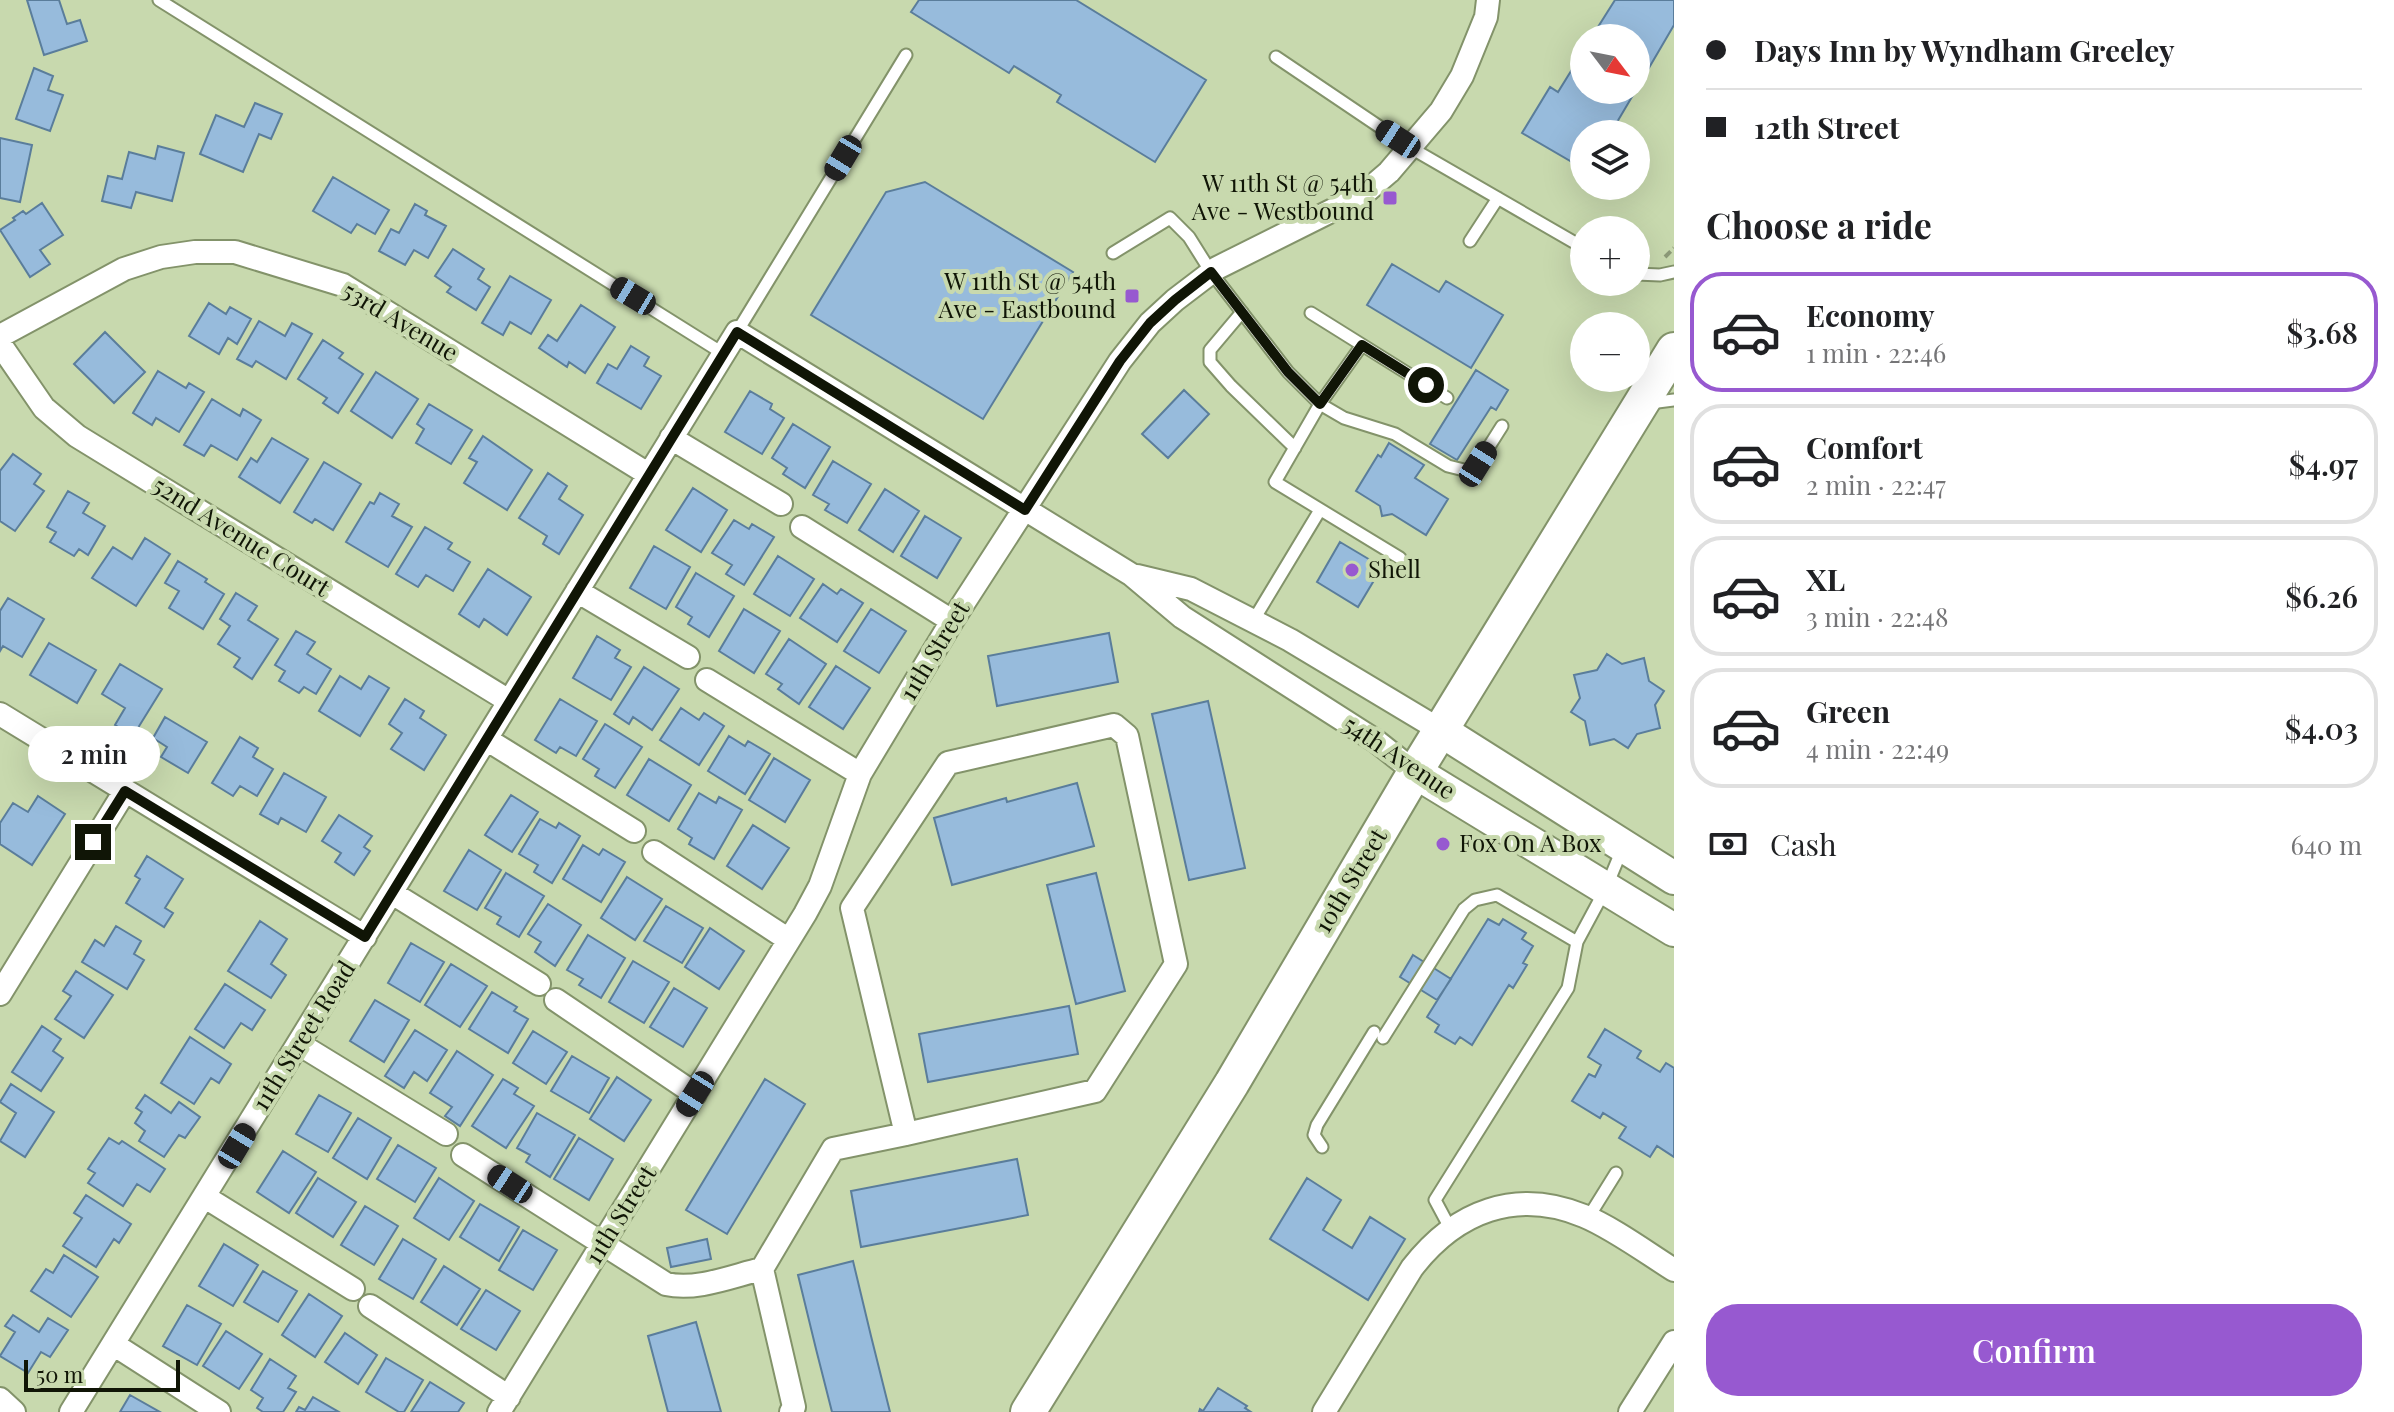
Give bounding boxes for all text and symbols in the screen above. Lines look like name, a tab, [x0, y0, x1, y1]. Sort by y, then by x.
north arrow	[1570, 24, 1650, 104]
map controls	[1570, 24, 1650, 392]
text: Days Inn by Wyndham Greeley	[1754, 30, 2175, 70]
text: 12th Street	[1754, 107, 1899, 147]
car	[1371, 116, 1425, 162]
button: layers	[1570, 120, 1650, 200]
car	[820, 131, 866, 185]
place label: W 11th St @ 54th Ave - Westbound	[1191, 166, 1374, 226]
marker: W 11th St @ 54th Ave - Westbound	[1381, 189, 1399, 207]
text: Choose a ride	[1706, 200, 1932, 248]
button: +	[1570, 216, 1650, 296]
place label: W 11th St @ 54th Ave - Eastbound	[938, 264, 1116, 324]
street label: 53rd Avenue	[337, 273, 465, 367]
car	[606, 273, 660, 319]
marker: W 11th St @ 54th Ave - Eastbound	[1123, 287, 1141, 305]
text: Economy	[1806, 295, 1935, 335]
icon: car	[1710, 296, 1782, 368]
button: −	[1570, 312, 1650, 392]
text: $3.68	[2286, 312, 2358, 352]
text: 1 min · 22:46	[1806, 335, 1946, 370]
route start	[1408, 367, 1444, 403]
text: Comfort	[1806, 427, 1923, 467]
icon: car	[1710, 428, 1782, 500]
car	[1455, 437, 1501, 491]
text: $4.97	[2289, 444, 2358, 484]
text: 2 min · 22:47	[1806, 467, 1946, 502]
street label: 52nd Avenue Court	[148, 468, 337, 603]
place label: Shell	[1368, 552, 1421, 584]
text: XL	[1806, 559, 1845, 599]
icon: car	[1710, 560, 1782, 632]
marker: Shell	[1343, 561, 1361, 579]
text: $6.26	[2285, 576, 2358, 616]
street label: 11th Street	[891, 594, 976, 706]
text: 3 min · 22:48	[1806, 599, 1948, 634]
text: Green	[1806, 691, 1890, 731]
icon: car	[1710, 692, 1782, 764]
street label: 54th Avenue	[1338, 707, 1462, 806]
text: $4.03	[2285, 708, 2358, 748]
callout: 2 min	[27, 726, 159, 782]
text: 4 min · 22:49	[1806, 731, 1949, 766]
text: 2 min	[61, 736, 127, 771]
street label: 10th Street	[1306, 821, 1393, 938]
icon: cash	[1706, 822, 1750, 866]
route end	[75, 824, 111, 860]
text: Cash	[1770, 824, 1837, 864]
place label: Fox On A Box	[1459, 826, 1602, 858]
text: 640 m	[2291, 827, 2362, 862]
marker: Fox On A Box	[1434, 835, 1452, 853]
street label: 11th Street Road	[243, 954, 361, 1116]
car	[672, 1067, 718, 1121]
car	[214, 1119, 260, 1173]
street label: 11th Street	[576, 1158, 662, 1269]
car	[483, 1161, 537, 1207]
button: Confirm	[1706, 1304, 2362, 1396]
scale bar	[24, 1356, 180, 1392]
text: 50 m	[36, 1359, 83, 1389]

